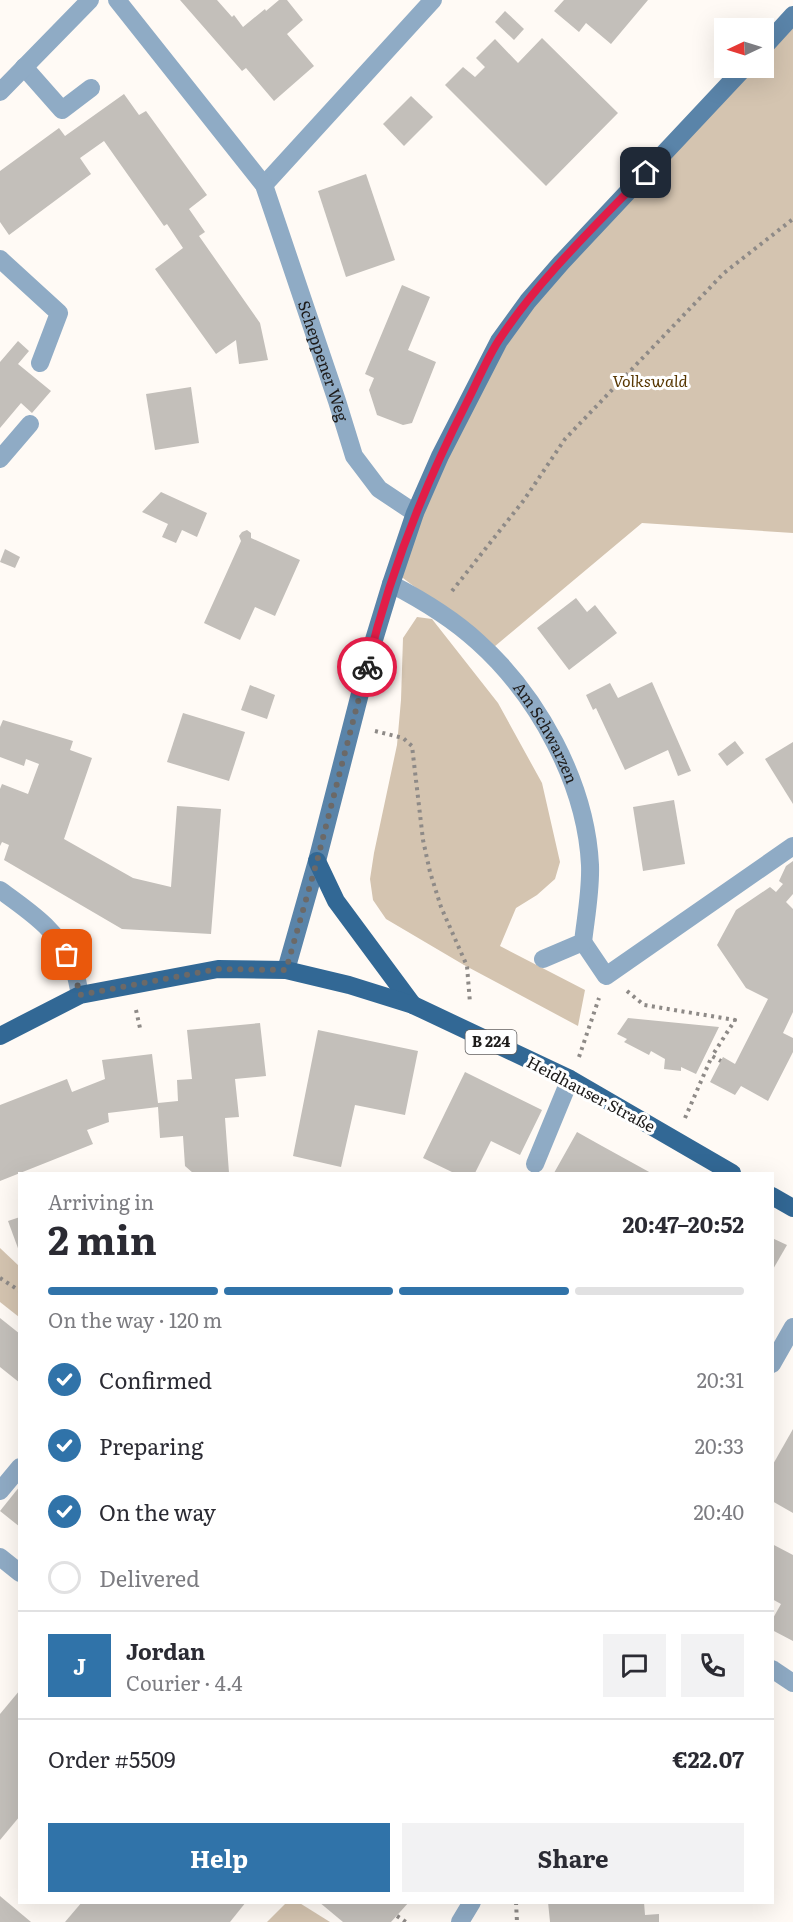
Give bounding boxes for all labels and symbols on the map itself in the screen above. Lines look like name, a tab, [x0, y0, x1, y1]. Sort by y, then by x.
north arrow	[714, 18, 774, 78]
pin	[620, 147, 671, 198]
street label: Scheppener Weg	[293, 297, 356, 424]
park label: Volkswald	[612, 368, 688, 392]
courier	[337, 637, 397, 697]
street label: Am Schwarzen	[508, 676, 585, 787]
pin	[41, 929, 92, 980]
road number: B 224	[466, 1030, 516, 1054]
street label: Heidhauser Straße	[523, 1049, 660, 1137]

